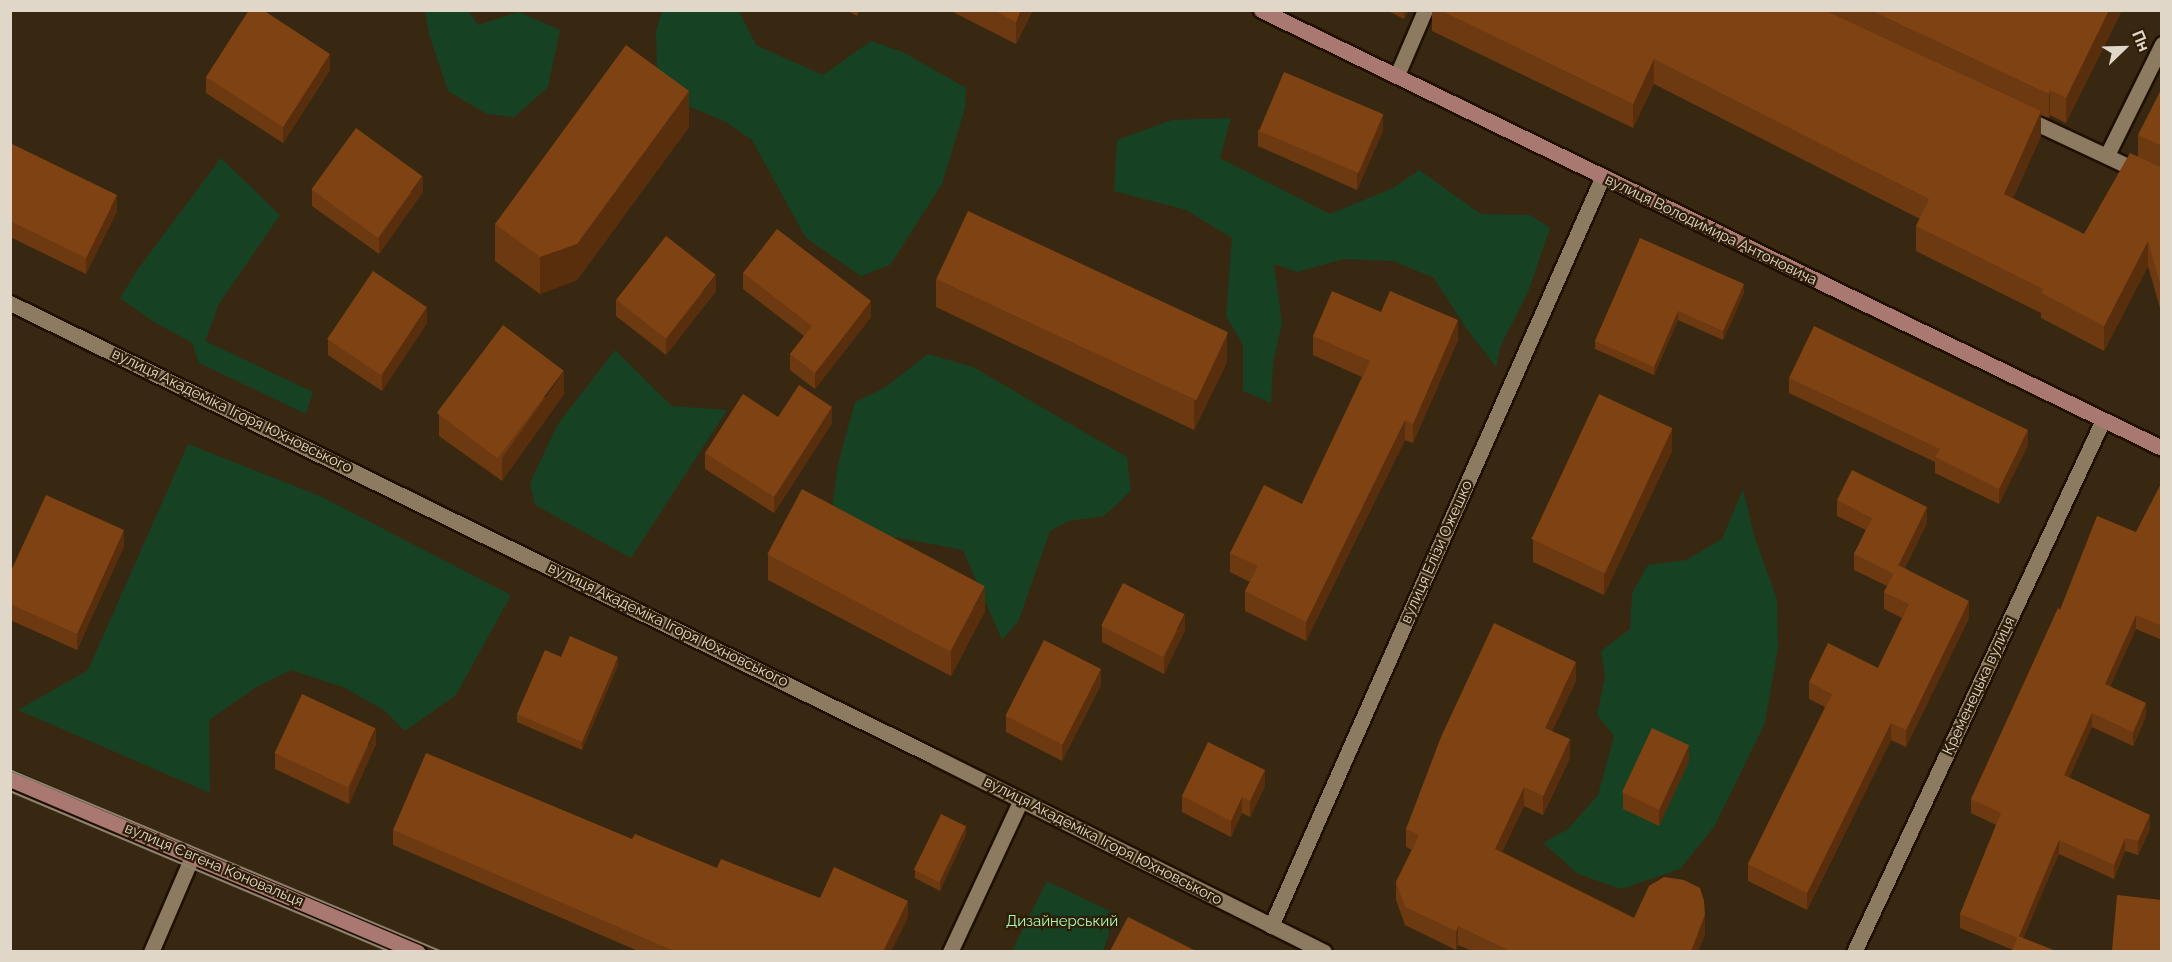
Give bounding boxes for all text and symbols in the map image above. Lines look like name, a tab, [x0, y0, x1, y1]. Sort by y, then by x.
north arrow	[2094, 18, 2154, 78]
text: Пн	[2128, 27, 2154, 54]
street label: вулиця Володимира Антоновича	[1602, 171, 1820, 289]
street label: вулиця Академіка Ігоря Юхновського	[109, 345, 355, 477]
street label: вулиця Елізи Ожешко	[1397, 478, 1477, 626]
street label: вулиця Академіка Ігоря Юхновського	[545, 559, 791, 691]
street label: Кременецька вулиця	[1939, 614, 2019, 758]
street label: вулиця Академіка Ігоря Юхновського	[981, 773, 1225, 909]
street label: вулиця Євгена Коновальця	[122, 819, 306, 911]
park label: Дизайнерський	[1006, 913, 1118, 931]

